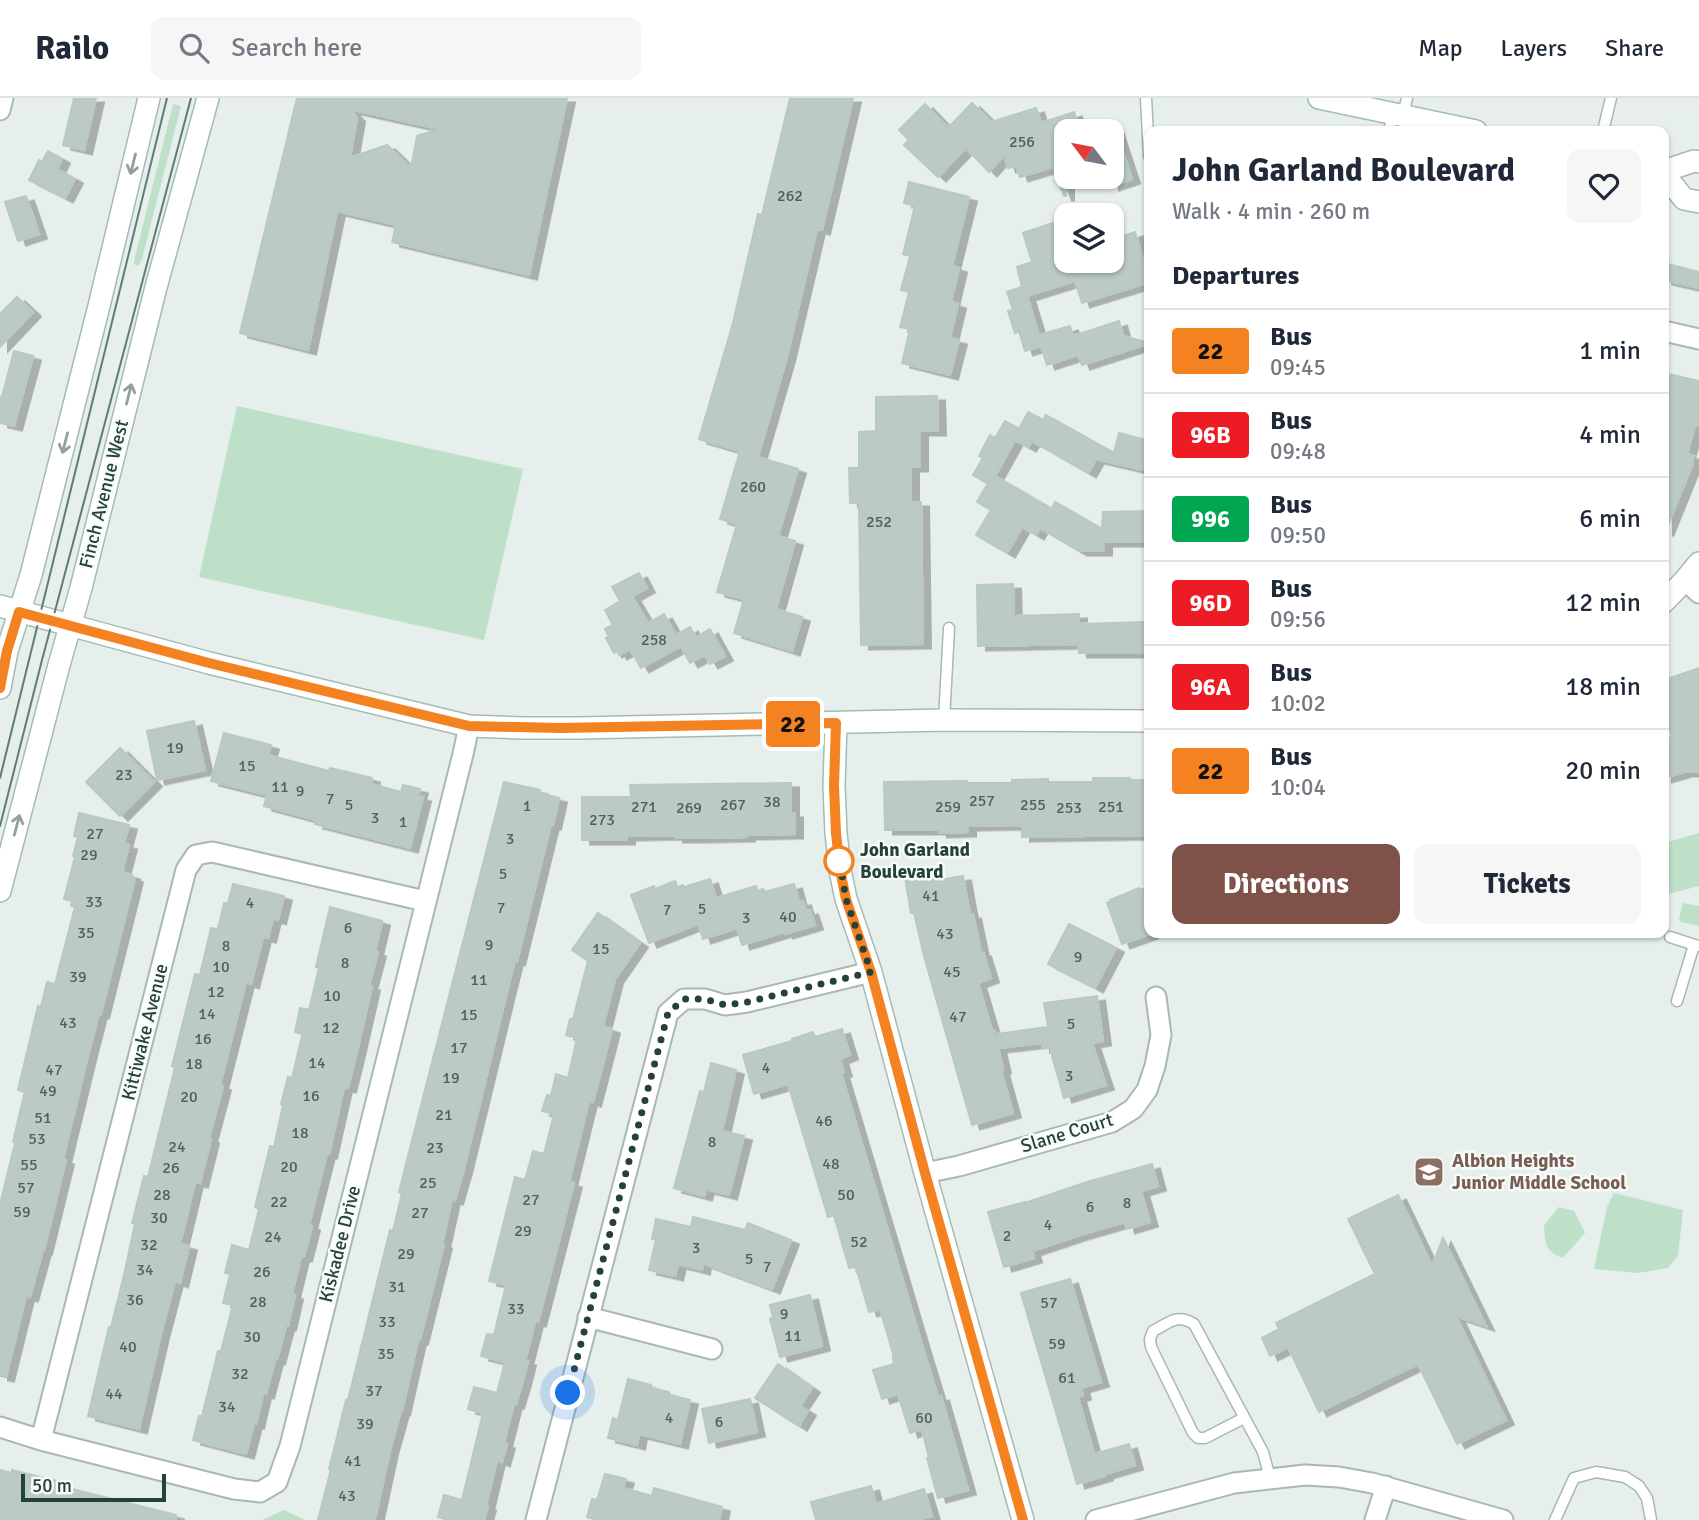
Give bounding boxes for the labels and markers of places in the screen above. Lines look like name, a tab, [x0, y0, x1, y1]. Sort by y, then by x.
place label: John Garland Boulevard	[860, 838, 970, 884]
marker: John Garland Boulevard	[824, 846, 854, 876]
place label: Albion Heights Junior Middle School	[1452, 1149, 1626, 1195]
school or university icon: Albion Heights Junior Middle School	[1412, 1155, 1446, 1189]

